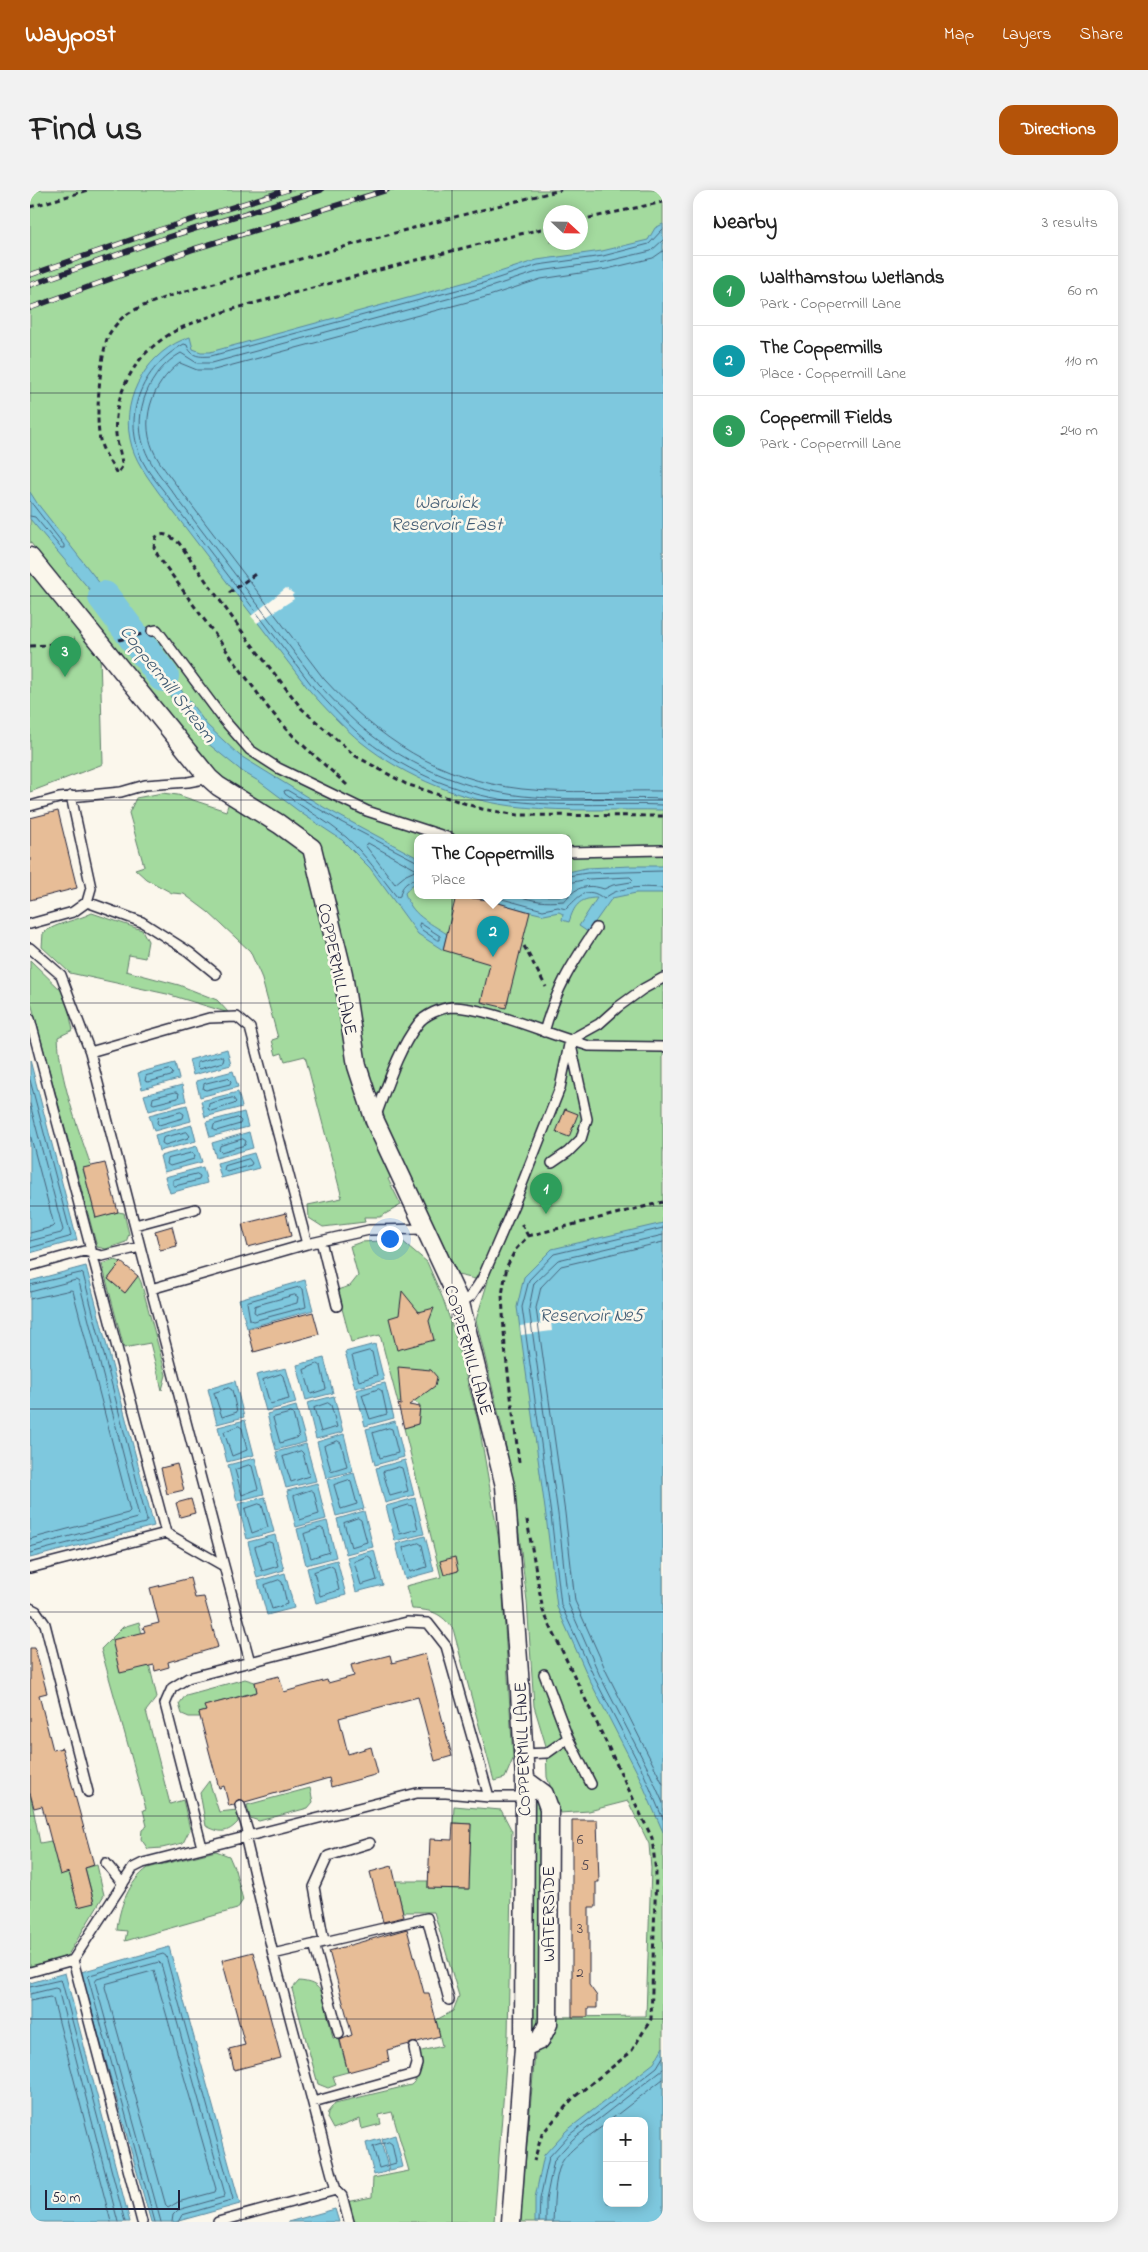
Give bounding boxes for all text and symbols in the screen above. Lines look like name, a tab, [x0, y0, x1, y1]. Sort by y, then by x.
text: Waypost	[25, 18, 116, 53]
text: Map	[944, 22, 974, 48]
text: Layers	[1002, 22, 1052, 48]
text: Share	[1080, 22, 1123, 48]
text: Find us	[30, 105, 142, 156]
button: Directions	[999, 105, 1118, 155]
north arrow	[543, 205, 588, 250]
text: Nearby	[713, 208, 777, 238]
text: 3 results	[1042, 211, 1098, 235]
text: Walthamstow Wetlands	[760, 265, 945, 292]
text: 1	[726, 279, 732, 303]
text: 60 m	[1068, 279, 1098, 303]
text: Park · Coppermill Lane	[760, 292, 901, 316]
text: The Coppermills	[760, 335, 883, 362]
text: 2	[725, 349, 733, 373]
text: 110 m	[1064, 349, 1098, 373]
text: Place · Coppermill Lane	[760, 362, 906, 386]
text: Coppermill Fields	[760, 405, 892, 432]
text: 3	[726, 419, 732, 443]
text: 240 m	[1060, 419, 1098, 443]
text: Park · Coppermill Lane	[760, 432, 901, 456]
water label: Warwick Reservoir East	[390, 490, 504, 539]
water label: Coppermill Stream	[112, 620, 222, 749]
pin: 3	[49, 636, 81, 677]
popup	[414, 834, 572, 899]
text: The Coppermills	[432, 841, 554, 868]
text: Place	[432, 868, 466, 892]
street label: COPPERMILL LANE	[309, 901, 363, 1038]
pin: 2	[477, 916, 509, 957]
pin: 1	[530, 1173, 562, 1214]
your location	[377, 1226, 403, 1252]
street label: COPPERMILL LANE	[436, 1282, 498, 1419]
water label: Reservoir №5	[539, 1303, 646, 1330]
street label: COPPERMILL LANE	[509, 1681, 539, 1817]
house number: 6	[577, 1829, 584, 1851]
house number: 5	[581, 1855, 590, 1877]
street label: WATERSIDE	[537, 1866, 563, 1962]
house number: 3	[577, 1918, 583, 1940]
house number: 2	[576, 1962, 584, 1984]
map controls	[603, 2117, 648, 2207]
button: +	[603, 2117, 648, 2162]
button: −	[603, 2162, 648, 2207]
scale bar	[45, 2187, 180, 2210]
text: 50 m	[52, 2188, 80, 2209]

